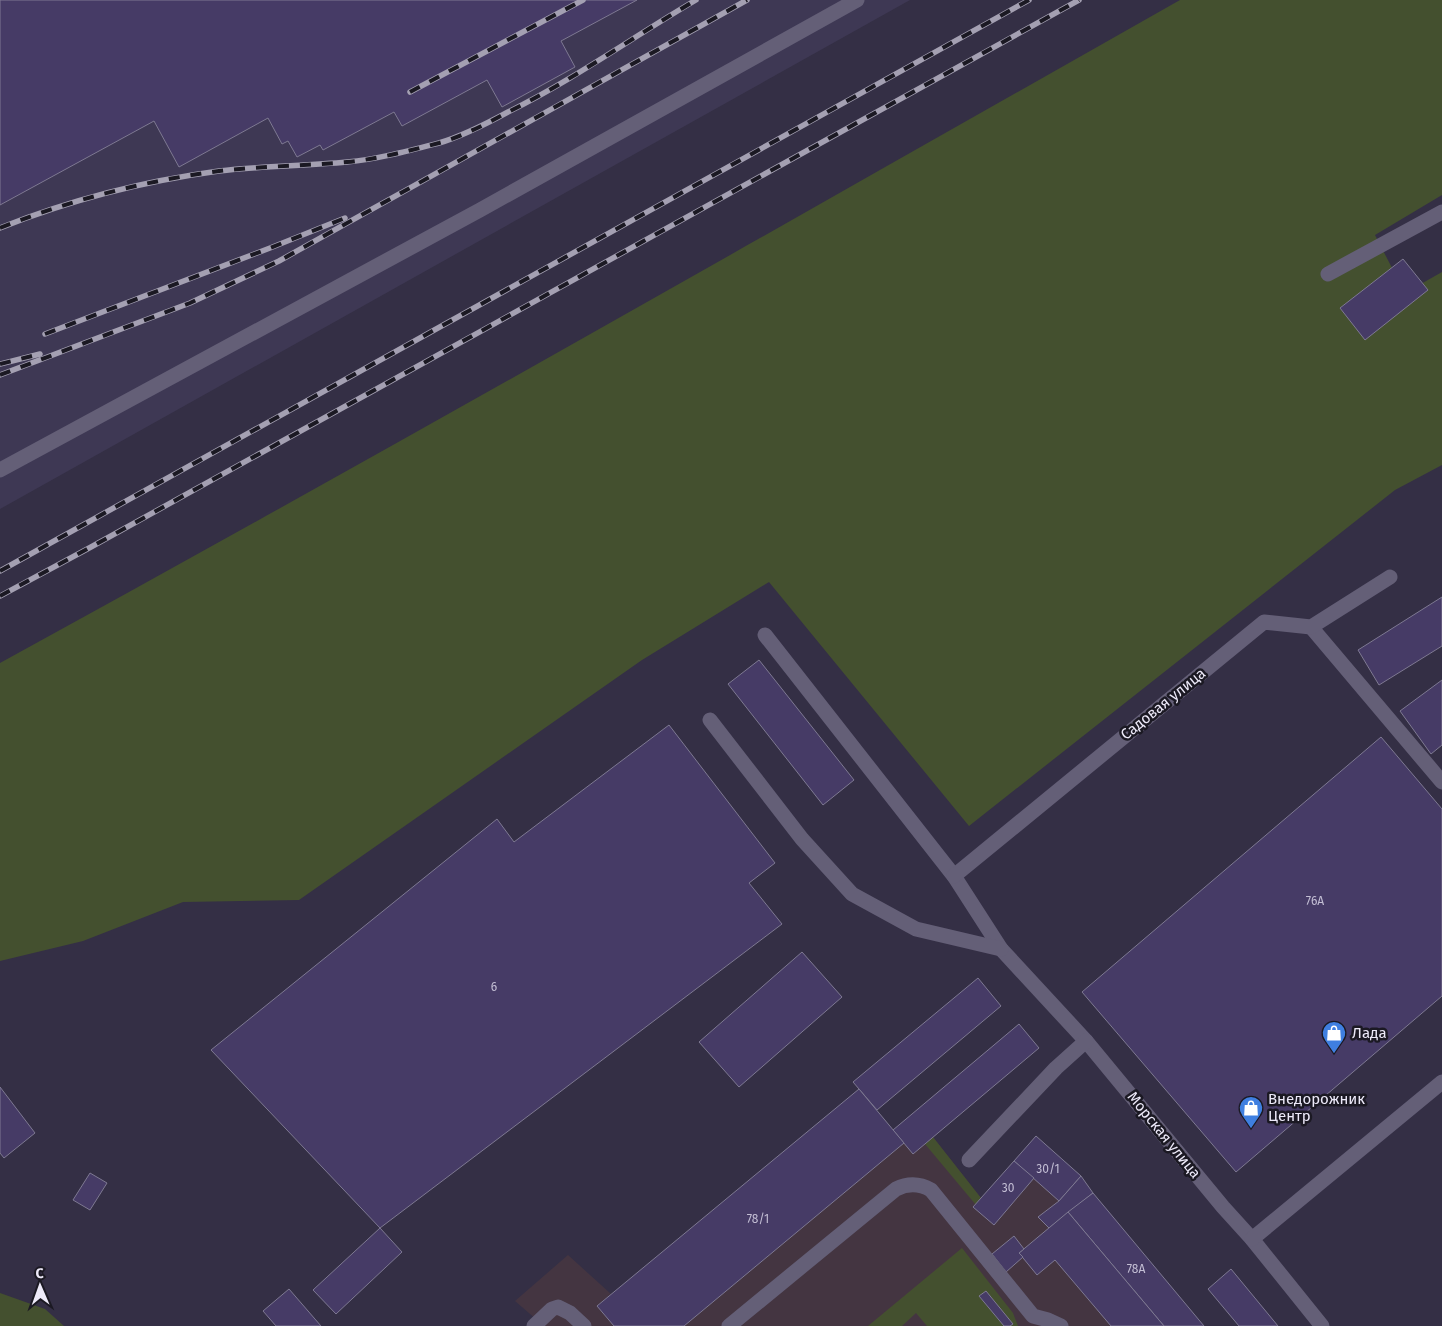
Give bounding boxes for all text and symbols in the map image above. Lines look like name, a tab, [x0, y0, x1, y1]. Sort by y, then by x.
street label: Садовая улица	[1117, 664, 1209, 744]
house number: 76А	[1306, 894, 1324, 908]
house number: 6	[491, 980, 497, 994]
shop icon: Лада	[1321, 1020, 1347, 1054]
place label: Лада	[1352, 1024, 1387, 1042]
street label: Морская улица	[1124, 1088, 1204, 1182]
place label: Внедорожник Центр	[1268, 1090, 1365, 1125]
shop icon: Внедорожник Центр	[1238, 1095, 1264, 1129]
house number: 30/1	[1036, 1162, 1060, 1176]
house number: 30	[1002, 1181, 1015, 1195]
house number: 78/1	[747, 1212, 769, 1226]
north arrow	[15, 1261, 65, 1311]
house number: 78А	[1127, 1262, 1145, 1276]
text: С	[35, 1265, 44, 1282]

